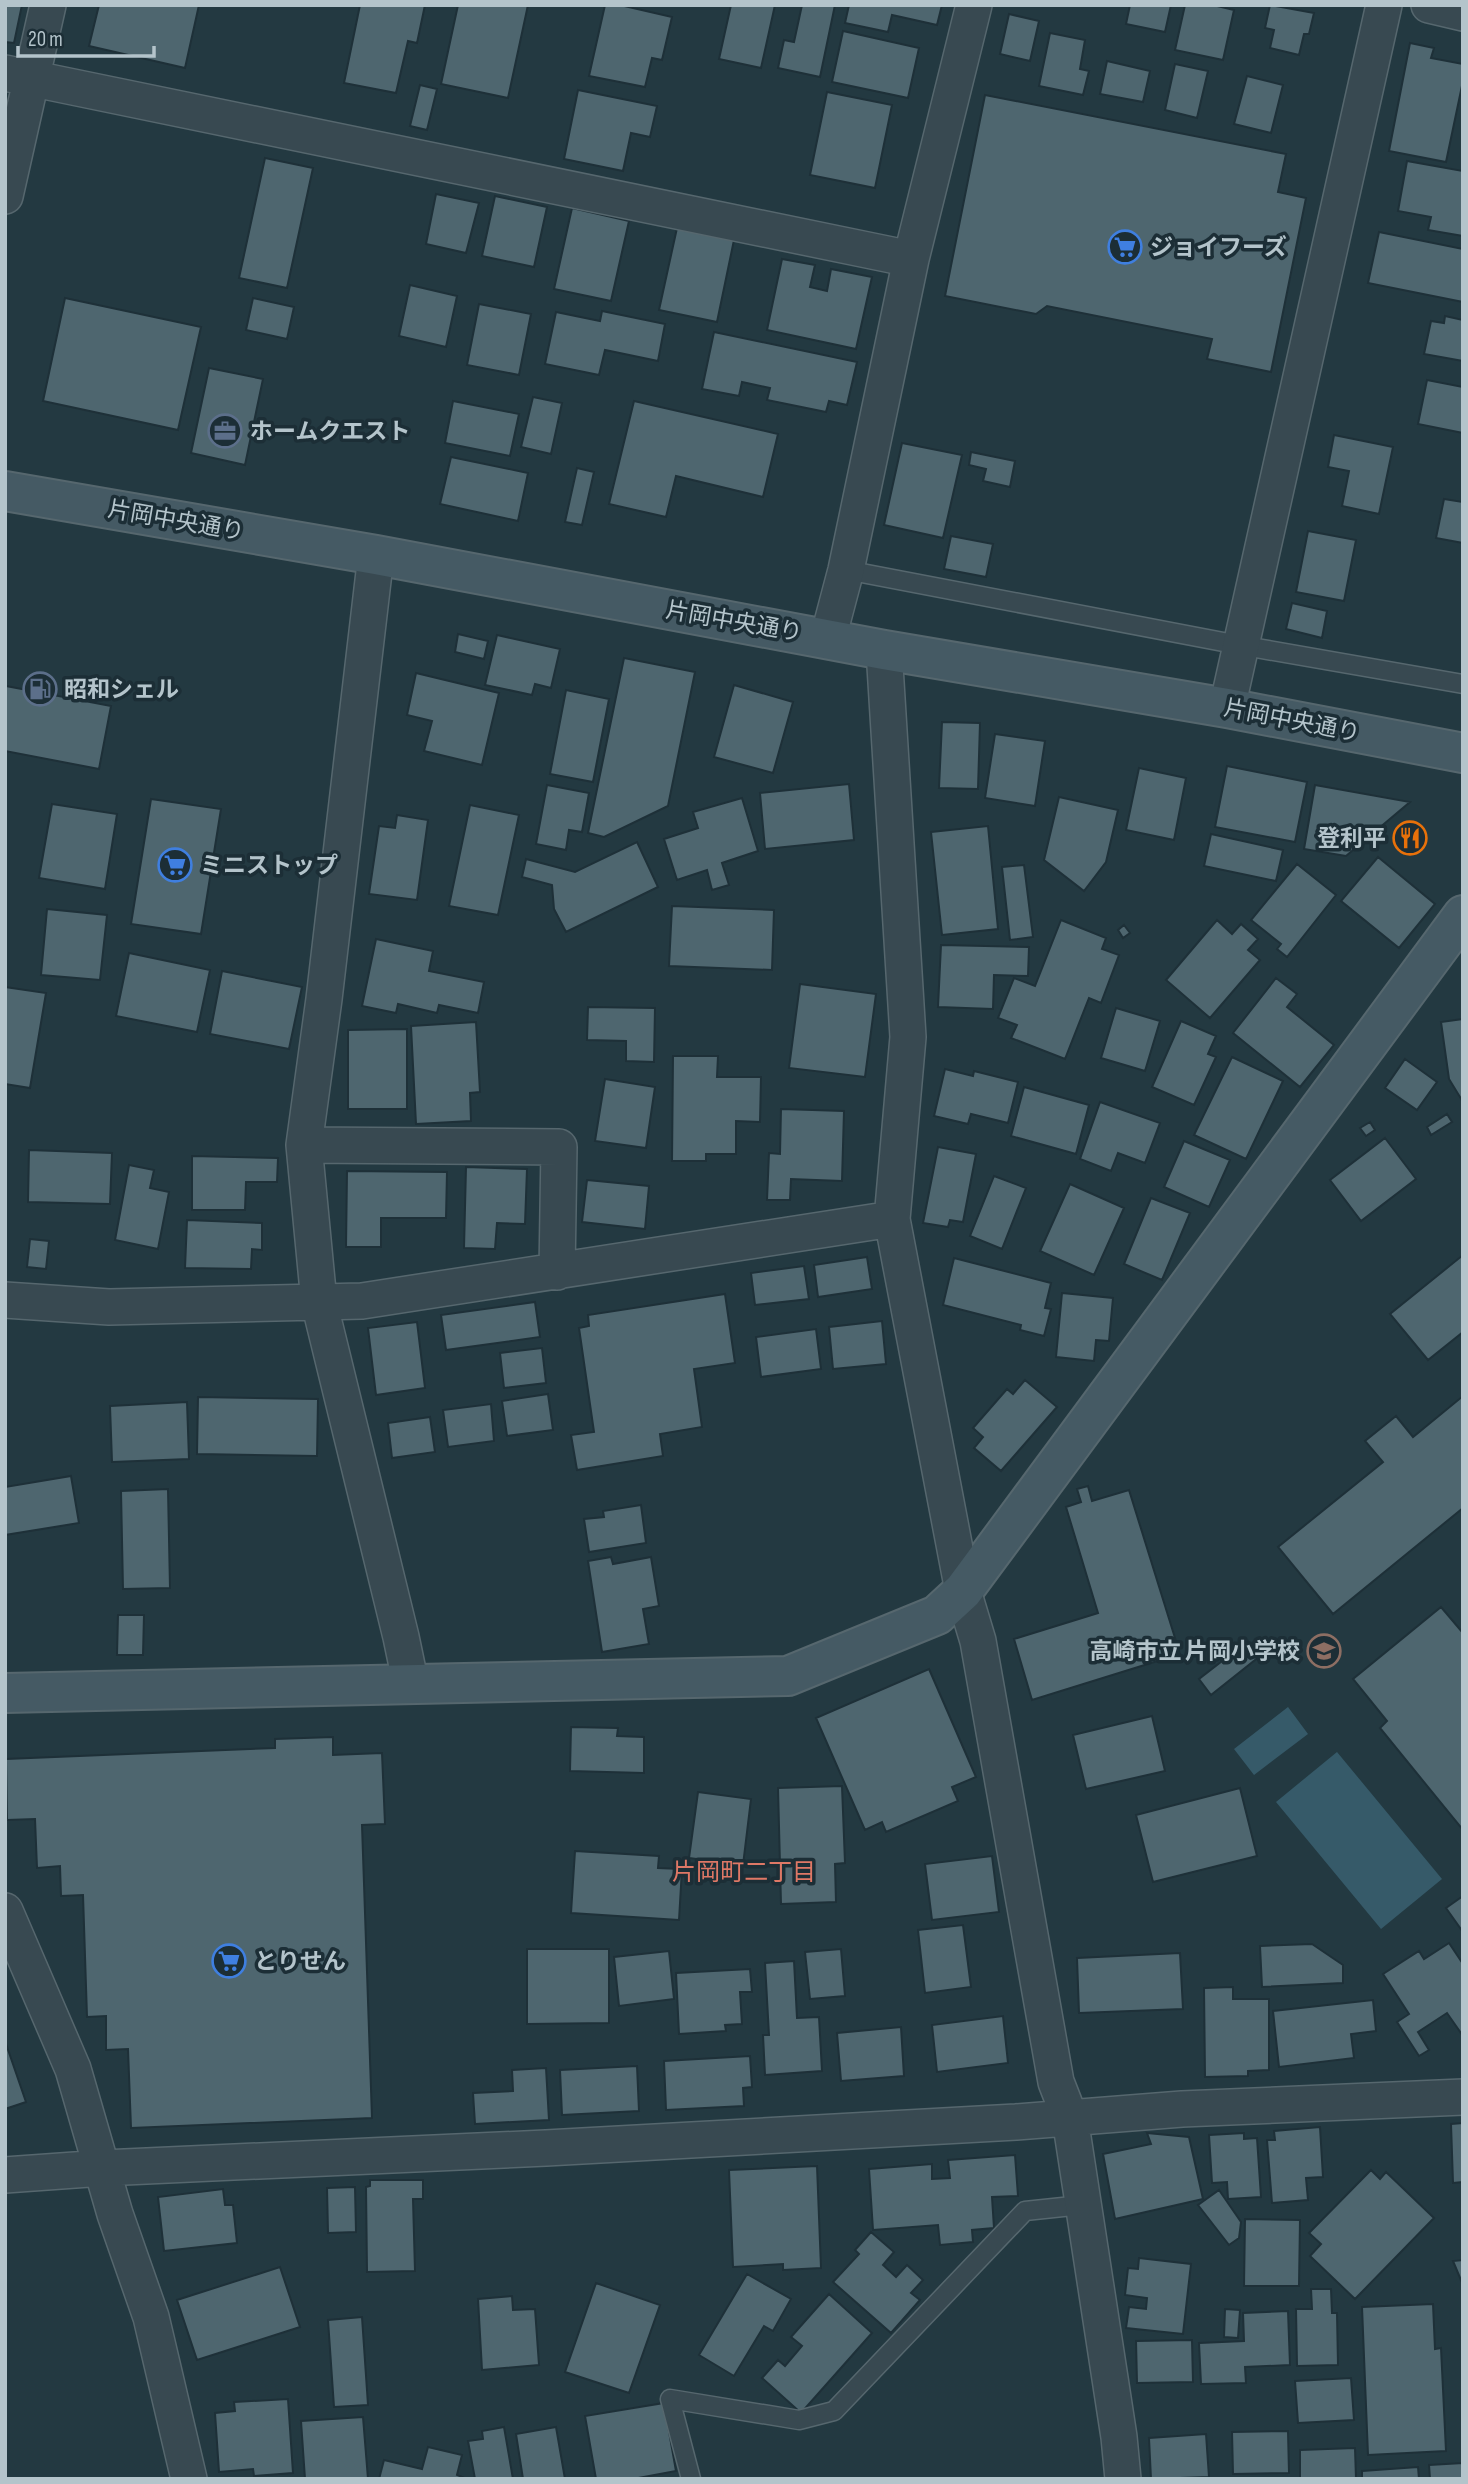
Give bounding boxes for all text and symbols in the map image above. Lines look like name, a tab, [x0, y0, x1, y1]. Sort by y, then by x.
scale bar	[18, 14, 154, 58]
text: 20 m	[28, 27, 63, 52]
supermarket icon: ジョイフーズ	[1106, 228, 1144, 266]
place label: ジョイフーズ	[1150, 234, 1287, 262]
office icon: ホームクエスト	[206, 412, 244, 450]
place label: ホームクエスト	[250, 418, 410, 446]
street label: 片岡中央通り	[105, 495, 246, 547]
street label: 片岡中央通り	[663, 596, 804, 648]
fuel station icon: 昭和シェル	[21, 670, 59, 708]
place label: 昭和シェル	[64, 676, 179, 704]
street label: 片岡中央通り	[1221, 694, 1362, 748]
restaurant icon: 登利平	[1391, 819, 1429, 857]
place label: 登利平	[1317, 825, 1386, 853]
supermarket icon: ミニストップ	[156, 846, 194, 884]
place label: ミニストップ	[200, 852, 338, 880]
school or university icon: 高崎市立 片岡小学校	[1305, 1632, 1343, 1670]
place label: 高崎市立 片岡小学校	[1089, 1638, 1300, 1666]
district label: 片岡町二丁目	[672, 1858, 816, 1887]
supermarket icon: とりせん	[210, 1942, 248, 1980]
place label: とりせん	[254, 1948, 346, 1976]

